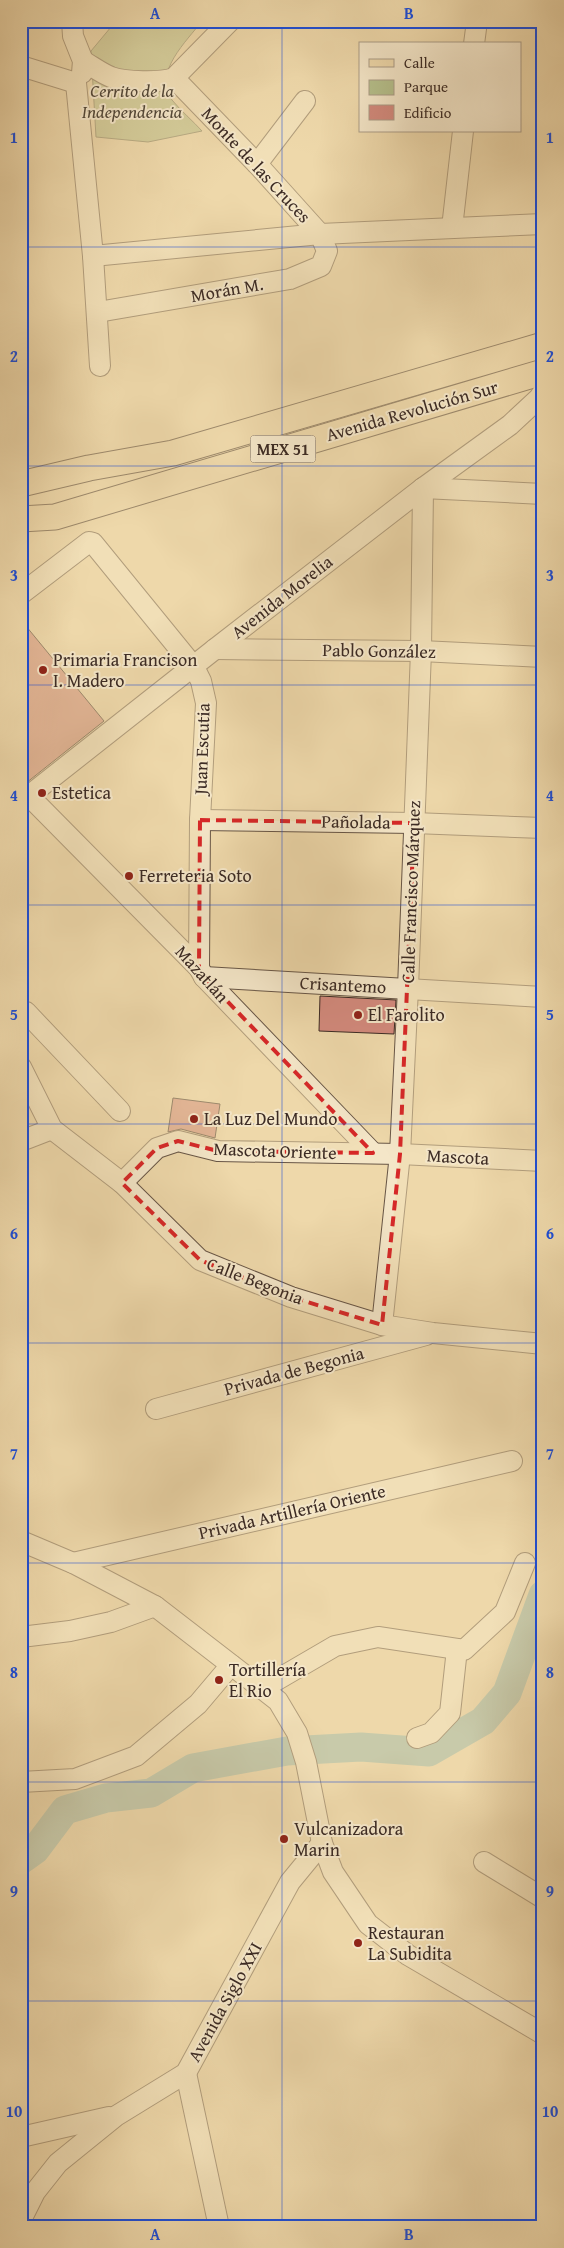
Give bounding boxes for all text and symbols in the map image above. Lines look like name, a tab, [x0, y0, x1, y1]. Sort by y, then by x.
text: A	[150, 1, 161, 25]
text: B	[404, 1, 414, 25]
legend	[359, 42, 522, 132]
text: Calle	[404, 52, 435, 73]
text: Parque	[404, 76, 448, 97]
park label: Cerrito de la Independencia	[82, 77, 183, 125]
street label: Monte de las Cruces	[195, 101, 317, 229]
text: Edificio	[404, 102, 452, 123]
text: 1	[10, 125, 18, 149]
text: 1	[546, 125, 554, 149]
street label: Morán M.	[189, 270, 265, 309]
text: 2	[10, 344, 18, 368]
text: 2	[546, 344, 554, 368]
street label: Avenida Revolución Sur	[323, 373, 502, 448]
road number: MEX 51	[250, 436, 316, 462]
street label: Avenida Morelia	[225, 548, 339, 645]
text: 3	[10, 563, 18, 587]
text: 3	[546, 563, 554, 587]
street label: Pablo González	[322, 636, 436, 665]
place label: Primaria Francison I. Madero	[53, 646, 197, 694]
marker: Primaria Francison I. Madero	[37, 664, 49, 676]
street label: Juan Escutia	[186, 702, 217, 797]
place label: Estetica	[52, 779, 111, 806]
text: 4	[10, 783, 18, 807]
text: 4	[546, 783, 554, 807]
marker: Estetica	[36, 787, 48, 799]
street label: Calle Francisco Márquez	[394, 800, 427, 984]
street label: Pañolada	[321, 807, 391, 836]
place label: Ferreteria Soto	[139, 862, 252, 889]
marker: Ferreteria Soto	[123, 870, 135, 882]
street label: Mazatlán	[169, 939, 236, 1009]
street label: Crisantemo	[299, 969, 387, 1000]
place label: El Farolito	[368, 1001, 445, 1028]
text: 5	[10, 1002, 18, 1026]
text: 5	[546, 1002, 554, 1026]
marker: El Farolito	[352, 1009, 364, 1021]
place label: La Luz Del Mundo	[204, 1105, 337, 1132]
marker: La Luz Del Mundo	[188, 1113, 200, 1125]
street label: Mascota Oriente	[213, 1135, 337, 1166]
street label: Mascota	[426, 1141, 490, 1172]
text: 6	[10, 1221, 18, 1245]
text: 6	[546, 1221, 554, 1245]
street label: Calle Begonia	[203, 1250, 308, 1311]
street label: Privada de Begonia	[221, 1339, 367, 1402]
text: 7	[10, 1441, 18, 1465]
text: 7	[546, 1441, 554, 1465]
street label: Privada Artillería Oriente	[196, 1477, 388, 1546]
place label: Tortillería El Rio	[229, 1656, 306, 1704]
text: 8	[10, 1660, 18, 1684]
text: 8	[546, 1660, 554, 1684]
marker: Tortillería El Rio	[213, 1674, 225, 1686]
place label: Vulcanizadora Marin	[294, 1815, 404, 1863]
marker: Vulcanizadora Marin	[278, 1833, 290, 1845]
text: 9	[10, 1879, 18, 1903]
text: 9	[546, 1879, 554, 1903]
place label: Restauran La Subidita	[368, 1919, 452, 1967]
street label: Avenida Siglo XXI	[180, 1937, 269, 2067]
marker: Restauran La Subidita	[352, 1937, 364, 1949]
text: 10	[6, 2099, 22, 2123]
text: 10	[542, 2099, 558, 2123]
text: A	[150, 2222, 161, 2246]
text: B	[404, 2222, 414, 2246]

